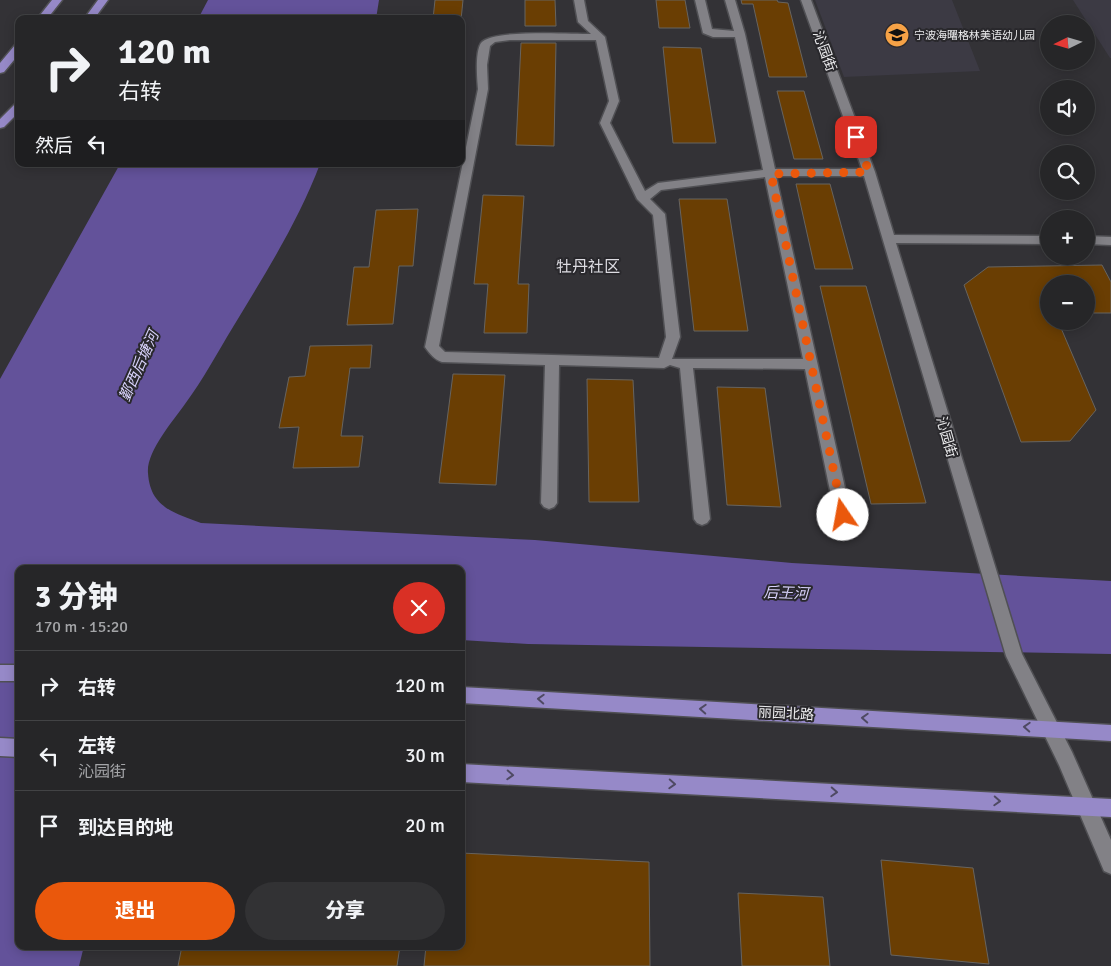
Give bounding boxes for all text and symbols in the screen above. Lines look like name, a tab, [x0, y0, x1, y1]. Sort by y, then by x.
north arrow	[1040, 15, 1095, 70]
map controls	[1040, 15, 1095, 330]
school or university icon: 宁波海曙格林美语幼儿园	[884, 22, 910, 48]
street label: 沁园街	[809, 29, 840, 74]
place label: 宁波海曙格林美语幼儿园	[914, 29, 1035, 42]
text: 120 m	[118, 30, 211, 73]
icon: right	[35, 35, 100, 100]
text: 右转	[118, 78, 162, 105]
button: sound	[1040, 80, 1095, 135]
pin	[835, 116, 877, 158]
icon: arrive	[842, 123, 870, 151]
icon: left	[83, 130, 111, 158]
text: 然后	[35, 134, 73, 158]
button: search	[1040, 145, 1095, 200]
button: +	[1040, 210, 1095, 265]
district label: 牡丹社区	[556, 257, 620, 277]
button: −	[1040, 275, 1095, 330]
water label: 鄞西后塘河	[116, 325, 164, 404]
street label: 沁园街	[933, 415, 960, 460]
position arrow	[816, 488, 868, 540]
text: 3 分钟	[35, 579, 118, 616]
button: close	[393, 582, 445, 634]
water label: 后王河	[763, 583, 812, 603]
text: 170 m · 15:20	[35, 617, 128, 637]
icon: right	[35, 672, 63, 700]
text: 120 m	[395, 674, 445, 698]
text: 右转	[78, 676, 116, 700]
one-way arrow	[537, 694, 545, 705]
one-way arrow	[699, 703, 707, 714]
street label: 丽园北路	[758, 704, 814, 723]
one-way arrow	[861, 712, 869, 723]
one-way arrow	[1023, 722, 1031, 733]
text: 左转	[78, 734, 116, 758]
icon: left	[35, 742, 63, 770]
text: 30 m	[405, 744, 445, 768]
text: 沁园街	[78, 762, 126, 782]
one-way arrow	[506, 770, 514, 781]
one-way arrow	[668, 778, 676, 789]
one-way arrow	[831, 787, 839, 798]
one-way arrow	[993, 795, 1001, 806]
icon: arrive	[35, 812, 63, 840]
text: 20 m	[405, 814, 445, 838]
text: 到达目的地	[78, 816, 173, 840]
button: 退出	[35, 882, 235, 940]
button: 分享	[245, 882, 445, 940]

